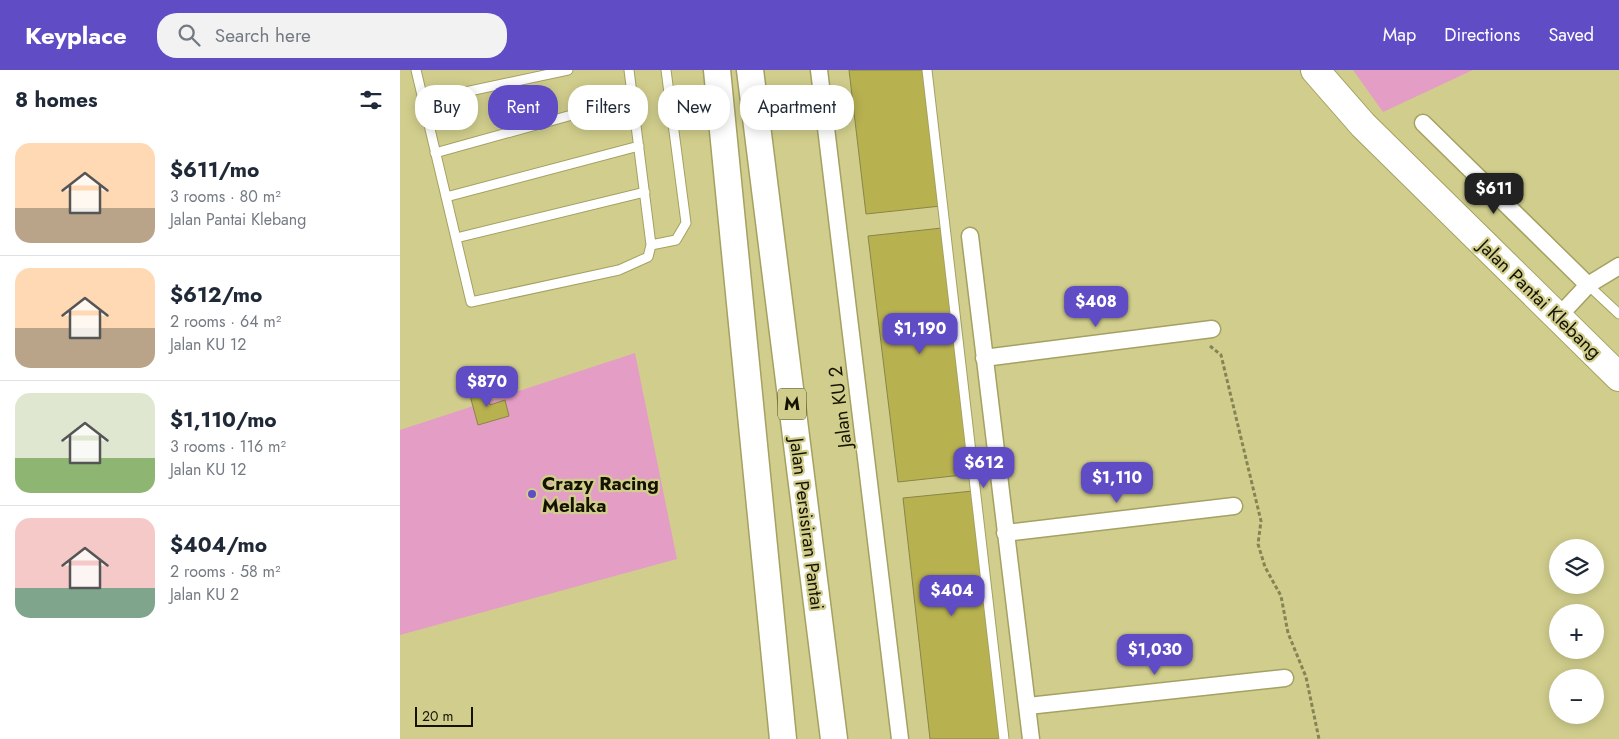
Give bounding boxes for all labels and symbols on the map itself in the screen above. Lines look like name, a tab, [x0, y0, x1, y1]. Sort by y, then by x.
pin: $611	[1464, 172, 1524, 215]
street label: Jalan Pantai Klebang	[1470, 231, 1608, 365]
pin: $408	[1066, 286, 1126, 328]
pin: $1,190	[879, 312, 961, 355]
street label: Jalan KU 2	[822, 365, 859, 452]
pin: $870	[457, 366, 517, 408]
road number: M	[778, 388, 806, 419]
street label: Jalan Persisiran Pantai	[783, 433, 831, 612]
pin: $612	[954, 446, 1014, 489]
pin: $1,110	[1076, 462, 1158, 504]
place label: Crazy Racing Melaka	[542, 470, 659, 519]
marker: Crazy Racing Melaka	[526, 488, 538, 500]
pin: $404	[922, 574, 982, 617]
pin: $1,030	[1114, 634, 1196, 676]
scale bar	[415, 704, 472, 727]

